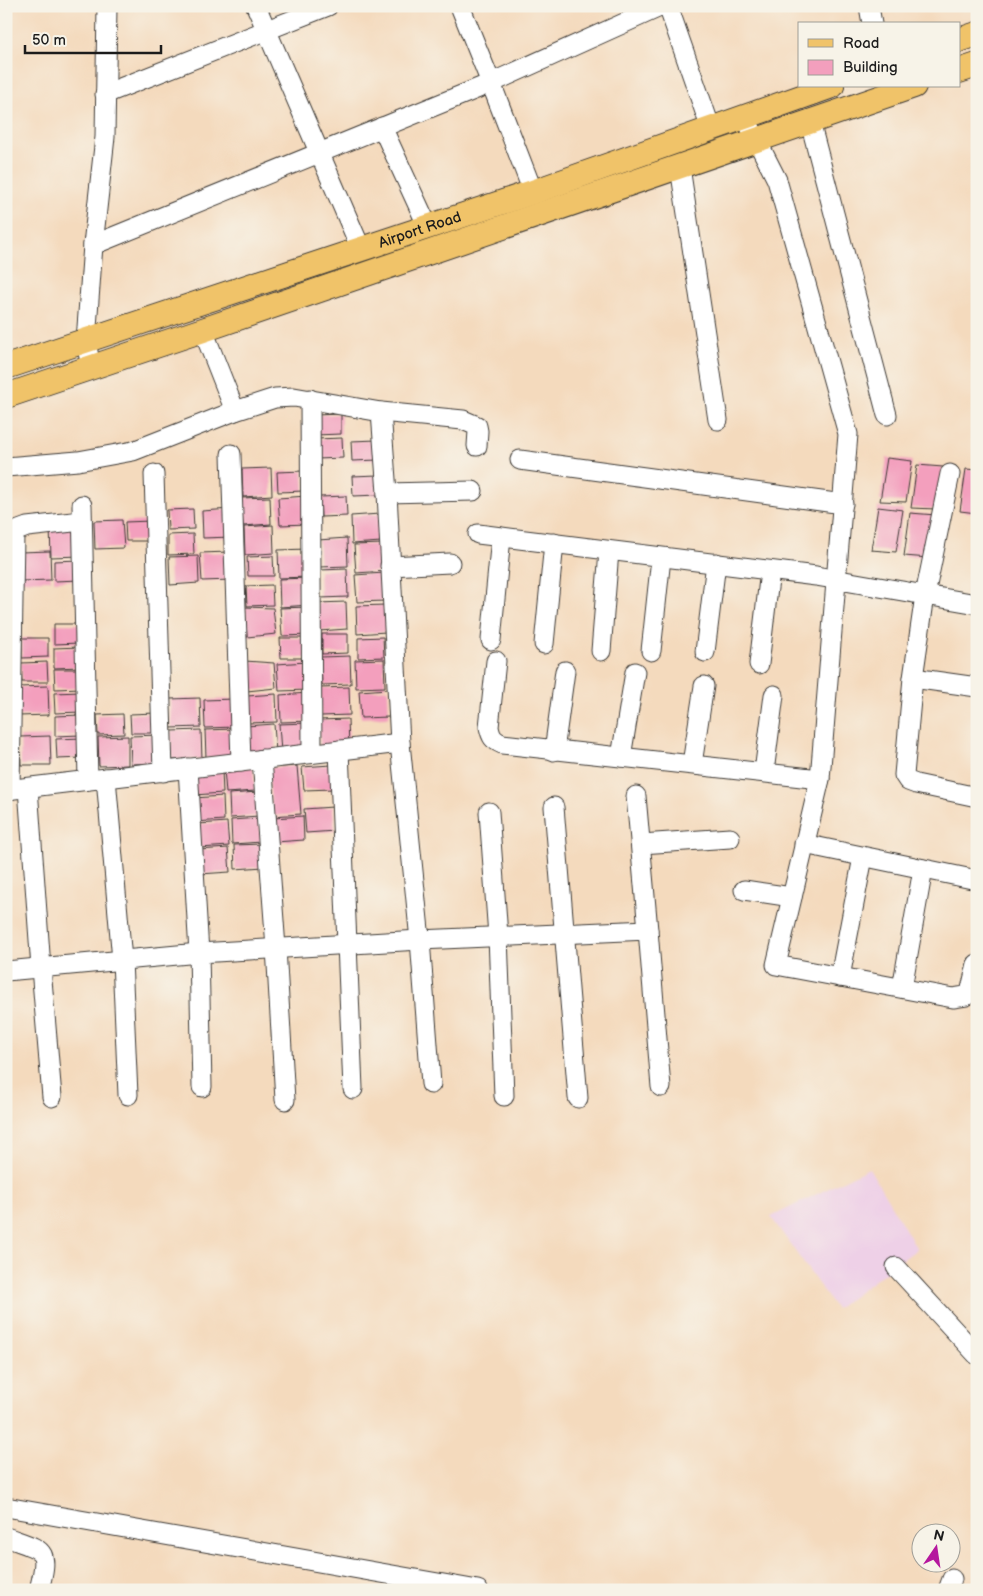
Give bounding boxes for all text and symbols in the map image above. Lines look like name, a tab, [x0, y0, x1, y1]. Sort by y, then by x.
scale bar	[25, 22, 161, 54]
legend	[798, 22, 960, 88]
text: 50 m	[32, 31, 66, 50]
text: Road	[843, 34, 879, 53]
text: Building	[843, 58, 898, 77]
street label: Airport Road	[376, 208, 464, 253]
north arrow	[910, 1524, 960, 1574]
text: N	[932, 1526, 946, 1545]

